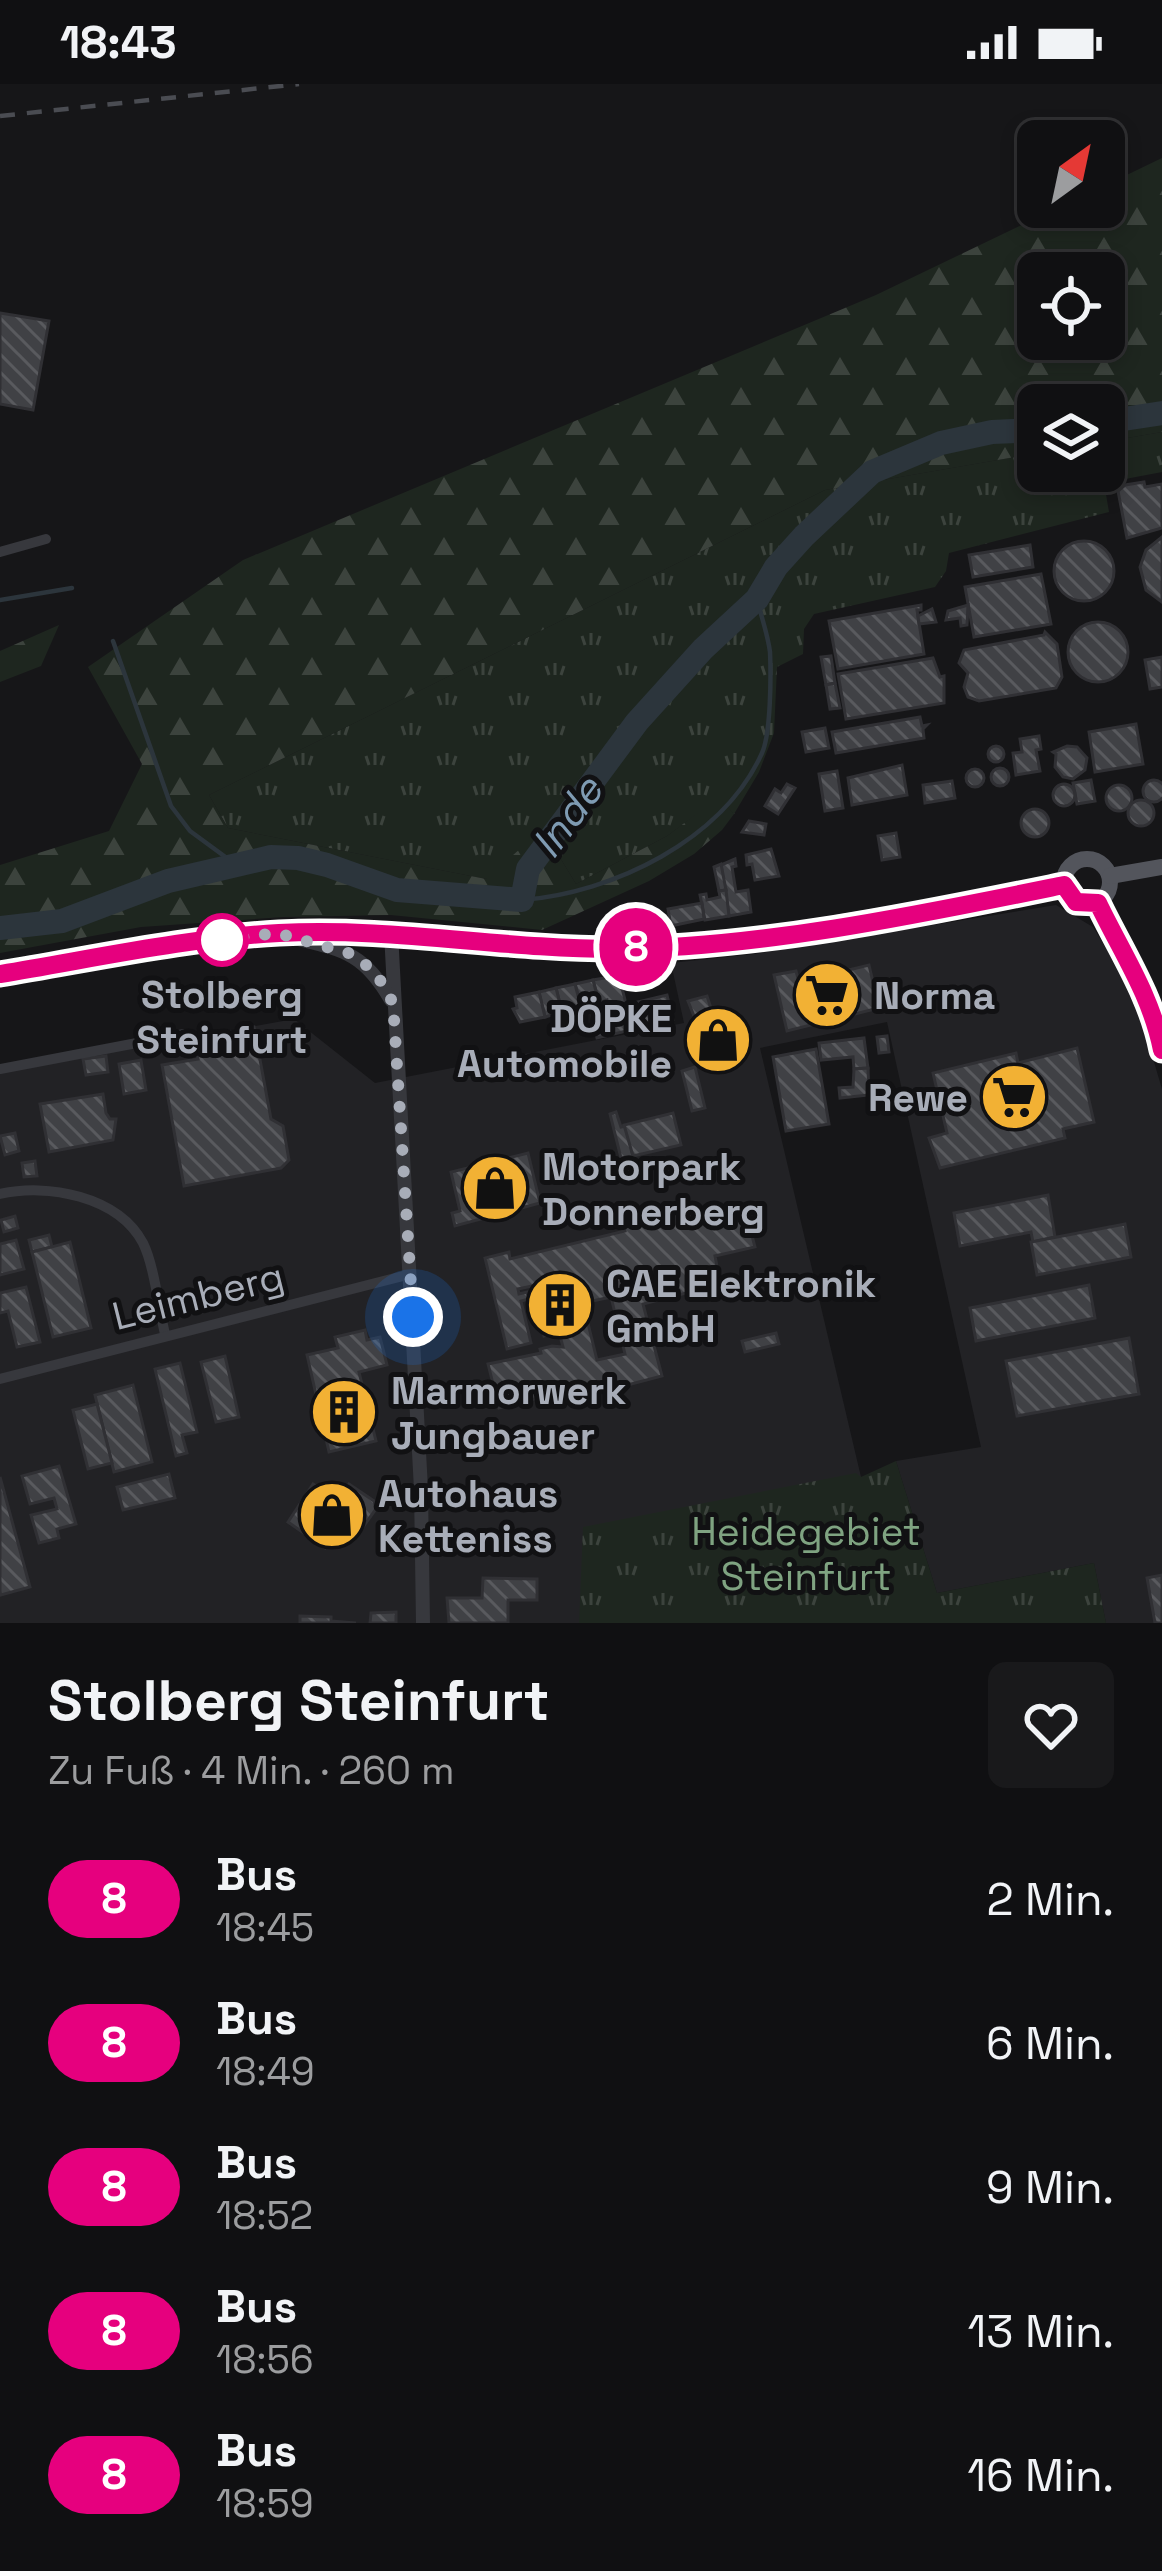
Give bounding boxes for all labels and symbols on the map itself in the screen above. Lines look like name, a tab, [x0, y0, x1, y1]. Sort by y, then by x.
north arrow	[1017, 120, 1125, 228]
water label: Inde	[520, 764, 616, 868]
line badge: 8	[597, 908, 675, 986]
marker: Stolberg Steinfurt	[197, 915, 247, 965]
supermarket icon: Norma	[792, 960, 862, 1030]
place label: Stolberg Steinfurt	[136, 970, 308, 1064]
place label: Norma	[874, 971, 995, 1020]
place label: DÖPKE Automobile	[457, 994, 672, 1088]
shop icon: DÖPKE Automobile	[683, 1005, 753, 1075]
supermarket icon: Rewe	[979, 1062, 1049, 1132]
place label: Rewe	[868, 1073, 968, 1122]
place label: Motorpark Donnerberg	[542, 1142, 765, 1236]
shop icon: Motorpark Donnerberg	[460, 1153, 530, 1223]
street label: Leimberg	[107, 1251, 289, 1341]
place label: CAE Elektronik GmbH	[606, 1259, 876, 1353]
building icon: CAE Elektronik GmbH	[525, 1270, 595, 1340]
your location	[383, 1287, 443, 1347]
place label: Marmorwerk Jungbauer	[391, 1366, 626, 1460]
building icon: Marmorwerk Jungbauer	[309, 1377, 379, 1447]
place label: Autohaus Ketteniss	[378, 1469, 558, 1563]
shop icon: Autohaus Ketteniss	[297, 1480, 367, 1550]
park label: Heidegebiet Steinfurt	[691, 1507, 921, 1601]

